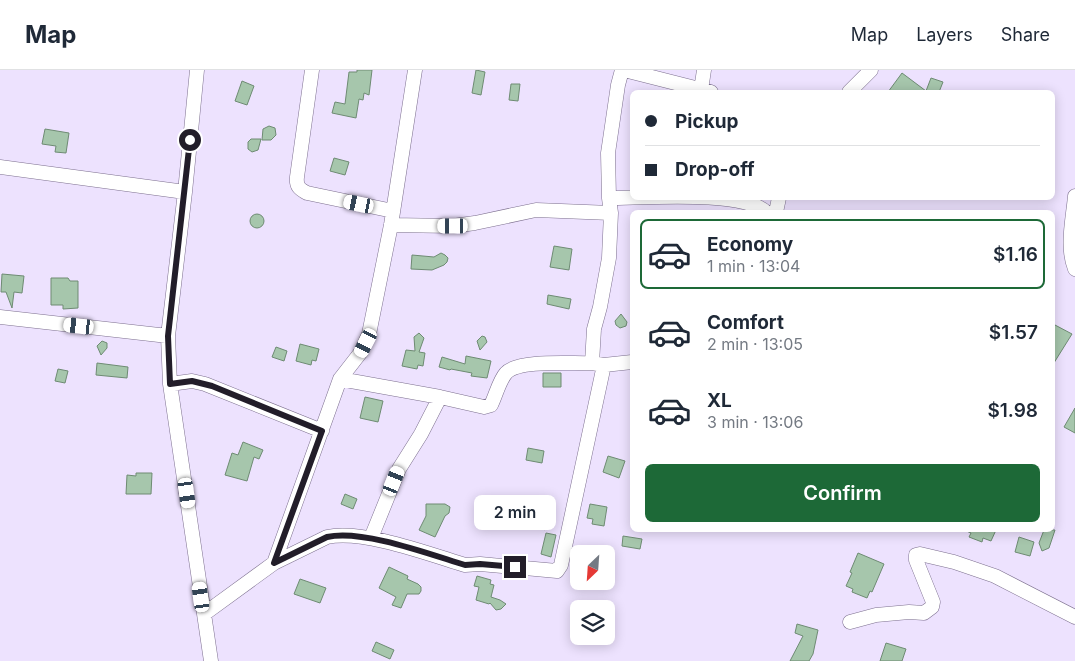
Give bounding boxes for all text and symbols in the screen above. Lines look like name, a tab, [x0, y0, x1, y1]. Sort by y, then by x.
text: Map	[25, 20, 76, 49]
text: Map	[851, 24, 888, 45]
text: Layers	[916, 24, 973, 45]
text: Share	[1001, 24, 1050, 45]
text: Pickup	[675, 110, 738, 133]
route start	[179, 129, 201, 151]
text: Drop-off	[675, 158, 755, 181]
car	[342, 194, 375, 214]
car	[438, 219, 468, 234]
icon: car	[647, 232, 692, 277]
text: Economy	[707, 233, 793, 256]
text: $1.16	[993, 243, 1038, 266]
text: 1 min · 13:04	[707, 256, 800, 276]
icon: car	[647, 310, 692, 355]
text: Comfort	[707, 311, 784, 334]
car	[63, 317, 94, 335]
text: $1.57	[989, 321, 1038, 344]
car	[352, 326, 379, 360]
text: 2 min · 13:05	[707, 334, 803, 354]
icon: car	[647, 388, 692, 433]
text: XL	[707, 389, 732, 412]
text: $1.98	[987, 399, 1038, 422]
text: 3 min · 13:06	[707, 412, 803, 432]
car	[381, 464, 406, 498]
button: Confirm	[645, 464, 1040, 522]
car	[177, 477, 196, 509]
callout: 2 min	[474, 494, 556, 530]
text: 2 min	[494, 502, 536, 522]
north arrow	[570, 545, 615, 590]
map controls	[570, 545, 615, 645]
route end	[504, 556, 526, 578]
car	[191, 581, 210, 613]
button: layers	[570, 600, 615, 645]

